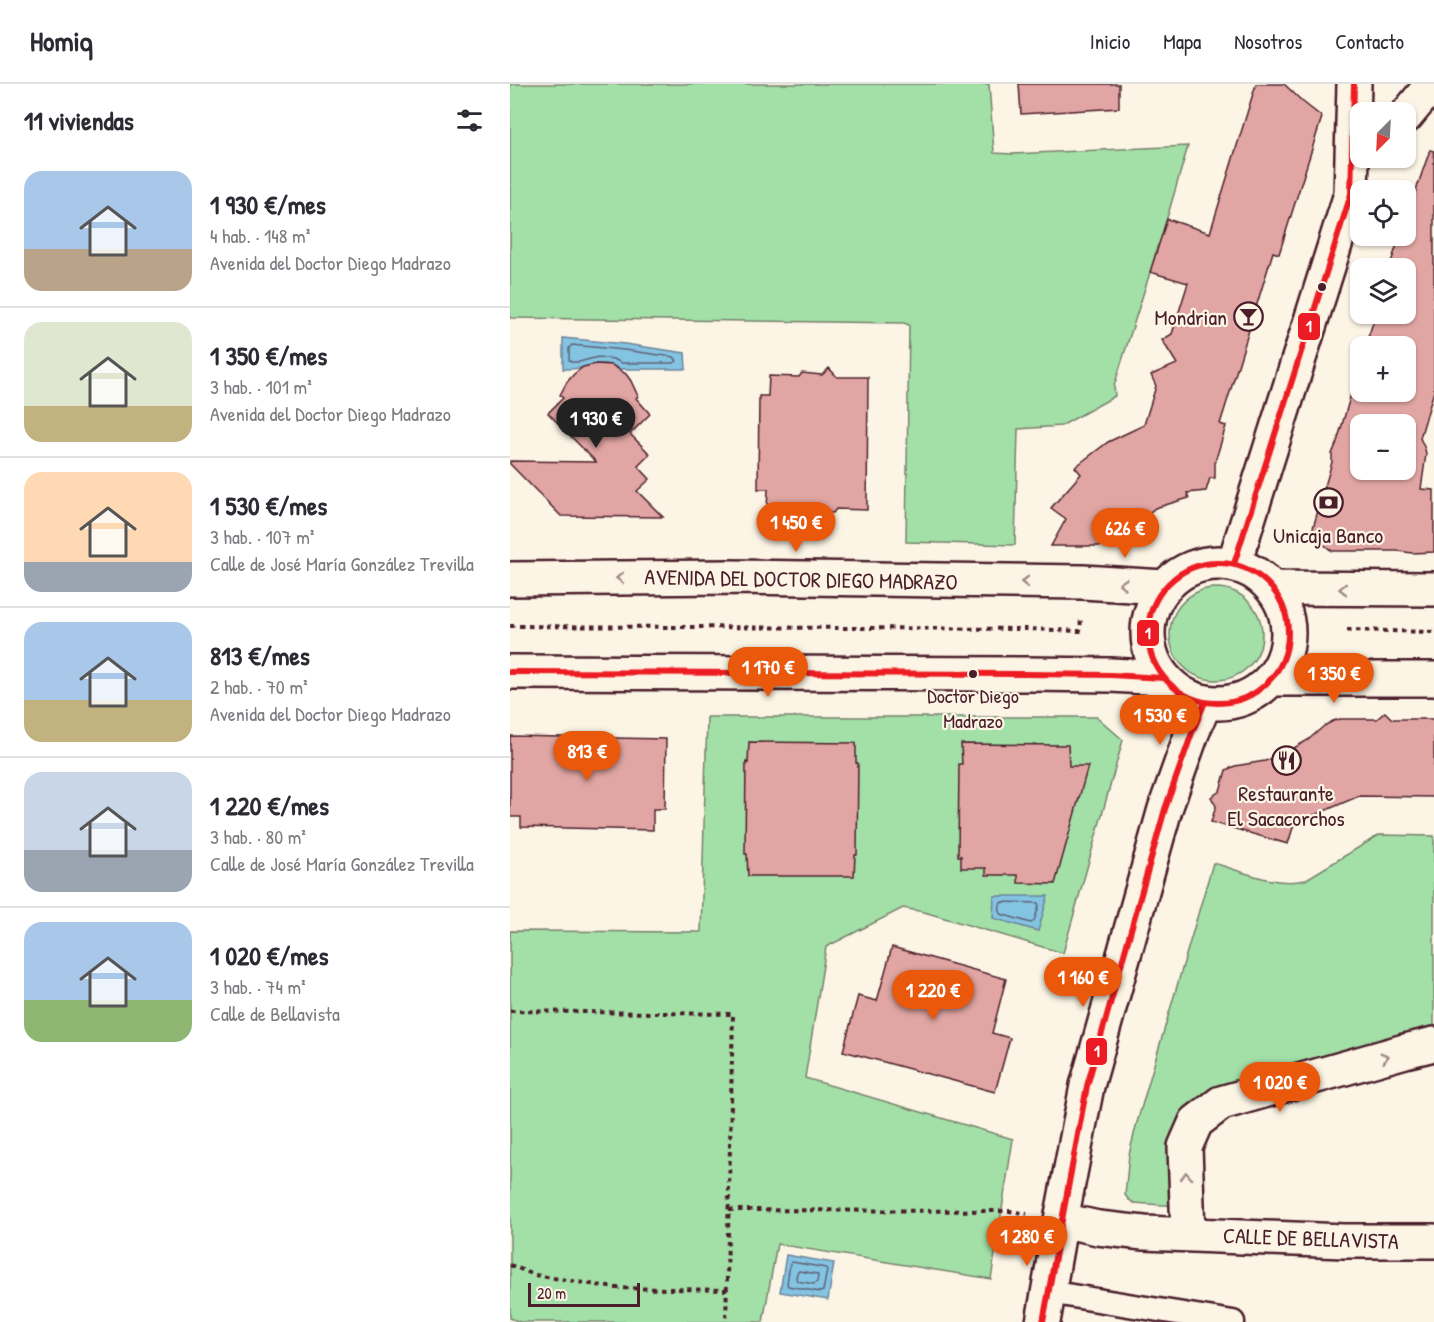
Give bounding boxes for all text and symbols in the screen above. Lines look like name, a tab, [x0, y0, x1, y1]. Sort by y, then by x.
text: Homiq	[30, 22, 93, 60]
text: Inicio	[1090, 27, 1130, 56]
text: Mapa	[1163, 27, 1201, 56]
text: Nosotros	[1234, 27, 1302, 56]
text: Contacto	[1335, 27, 1404, 56]
north arrow	[1350, 102, 1416, 168]
map controls	[1350, 102, 1416, 480]
text: 11 viviendas	[24, 103, 134, 138]
icon: filters	[453, 104, 486, 137]
button: locate	[1350, 180, 1416, 246]
text: 1 930 €/mes	[210, 187, 326, 222]
icon: home	[72, 195, 144, 267]
text: 4 hab. · 148 m²	[210, 222, 310, 249]
text: Avenida del Doctor Diego Madrazo	[210, 249, 451, 276]
button: layers	[1350, 258, 1416, 324]
unlabelled marker	[1316, 281, 1328, 293]
bar icon: Mondrian	[1232, 301, 1264, 333]
place label: Mondrian	[1155, 302, 1227, 332]
line badge: 1	[1297, 312, 1321, 341]
text: 1	[1306, 315, 1312, 337]
button: +	[1350, 336, 1416, 402]
text: 1 350 €/mes	[210, 338, 327, 373]
icon: home	[72, 346, 144, 418]
text: 3 hab. · 101 m²	[210, 373, 312, 400]
pin: 1 930 €	[541, 398, 651, 449]
text: Avenida del Doctor Diego Madrazo	[210, 400, 451, 427]
text: 1 930 €	[570, 404, 622, 431]
button: −	[1350, 414, 1416, 480]
bank icon: Unicaja Banco	[1312, 487, 1344, 519]
text: 1 530 €/mes	[210, 488, 327, 523]
icon: home	[72, 496, 144, 568]
pin: 1 450 €	[741, 502, 851, 553]
text: 1 450 €	[771, 508, 822, 535]
pin: 626 €	[1083, 508, 1167, 559]
text: 626 €	[1105, 514, 1145, 541]
place label: Unicaja Banco	[1273, 520, 1383, 550]
text: 3 hab. · 107 m²	[210, 523, 314, 550]
text: Calle de José María González Trevilla	[210, 550, 474, 577]
street label: AVENIDA DEL DOCTOR DIEGO MADRAZO	[644, 561, 958, 597]
one-way arrow	[615, 572, 624, 584]
one-way arrow	[1020, 576, 1029, 588]
one-way arrow	[1119, 578, 1128, 591]
one-way arrow	[1338, 582, 1347, 595]
line badge: 1	[1136, 619, 1160, 647]
text: 1	[1145, 622, 1151, 644]
text: 813 €/mes	[210, 638, 310, 673]
icon: home	[72, 646, 144, 718]
pin: 1 170 €	[713, 647, 823, 698]
text: 1 170 €	[742, 653, 794, 680]
pin: 1 350 €	[1279, 653, 1389, 704]
text: 1 350 €	[1308, 659, 1360, 686]
marker: Doctor Diego Madrazo	[967, 668, 979, 680]
text: 2 hab. · 70 m²	[210, 673, 308, 700]
place label: Doctor Diego Madrazo	[927, 682, 1019, 734]
pin: 1 530 €	[1105, 695, 1215, 746]
text: Avenida del Doctor Diego Madrazo	[210, 700, 451, 727]
text: 1 530 €	[1134, 701, 1186, 728]
pin: 813 €	[545, 731, 629, 782]
text: 813 €	[567, 737, 607, 764]
restaurant icon: Restaurante El Sacacorchos	[1270, 745, 1302, 777]
place label: Restaurante El Sacacorchos	[1227, 778, 1345, 833]
text: 1 220 €/mes	[210, 788, 329, 823]
icon: home	[72, 796, 144, 868]
text: 3 hab. · 80 m²	[210, 823, 306, 850]
text: Calle de José María González Trevilla	[210, 850, 474, 877]
text: 1 020 €/mes	[210, 938, 328, 973]
icon: home	[72, 946, 144, 1018]
pin: 1 160 €	[1028, 957, 1138, 1008]
text: 1 160 €	[1058, 963, 1108, 990]
pin: 1 220 €	[878, 970, 988, 1021]
text: 3 hab. · 74 m²	[210, 973, 306, 1000]
text: 1 220 €	[906, 976, 960, 1003]
text: Calle de Bellavista	[210, 1000, 340, 1027]
line badge: 1	[1085, 1037, 1108, 1066]
text: 1	[1094, 1040, 1100, 1062]
one-way arrow	[1380, 1051, 1390, 1064]
pin: 1 020 €	[1225, 1062, 1335, 1113]
text: 1 020 €	[1253, 1068, 1307, 1095]
one-way arrow	[1180, 1171, 1192, 1180]
pin: 1 280 €	[972, 1216, 1082, 1267]
street label: CALLE DE BELLAVISTA	[1223, 1220, 1400, 1256]
text: 1 280 €	[1000, 1222, 1054, 1249]
scale bar	[528, 1280, 640, 1308]
text: 20 m	[537, 1282, 566, 1304]

